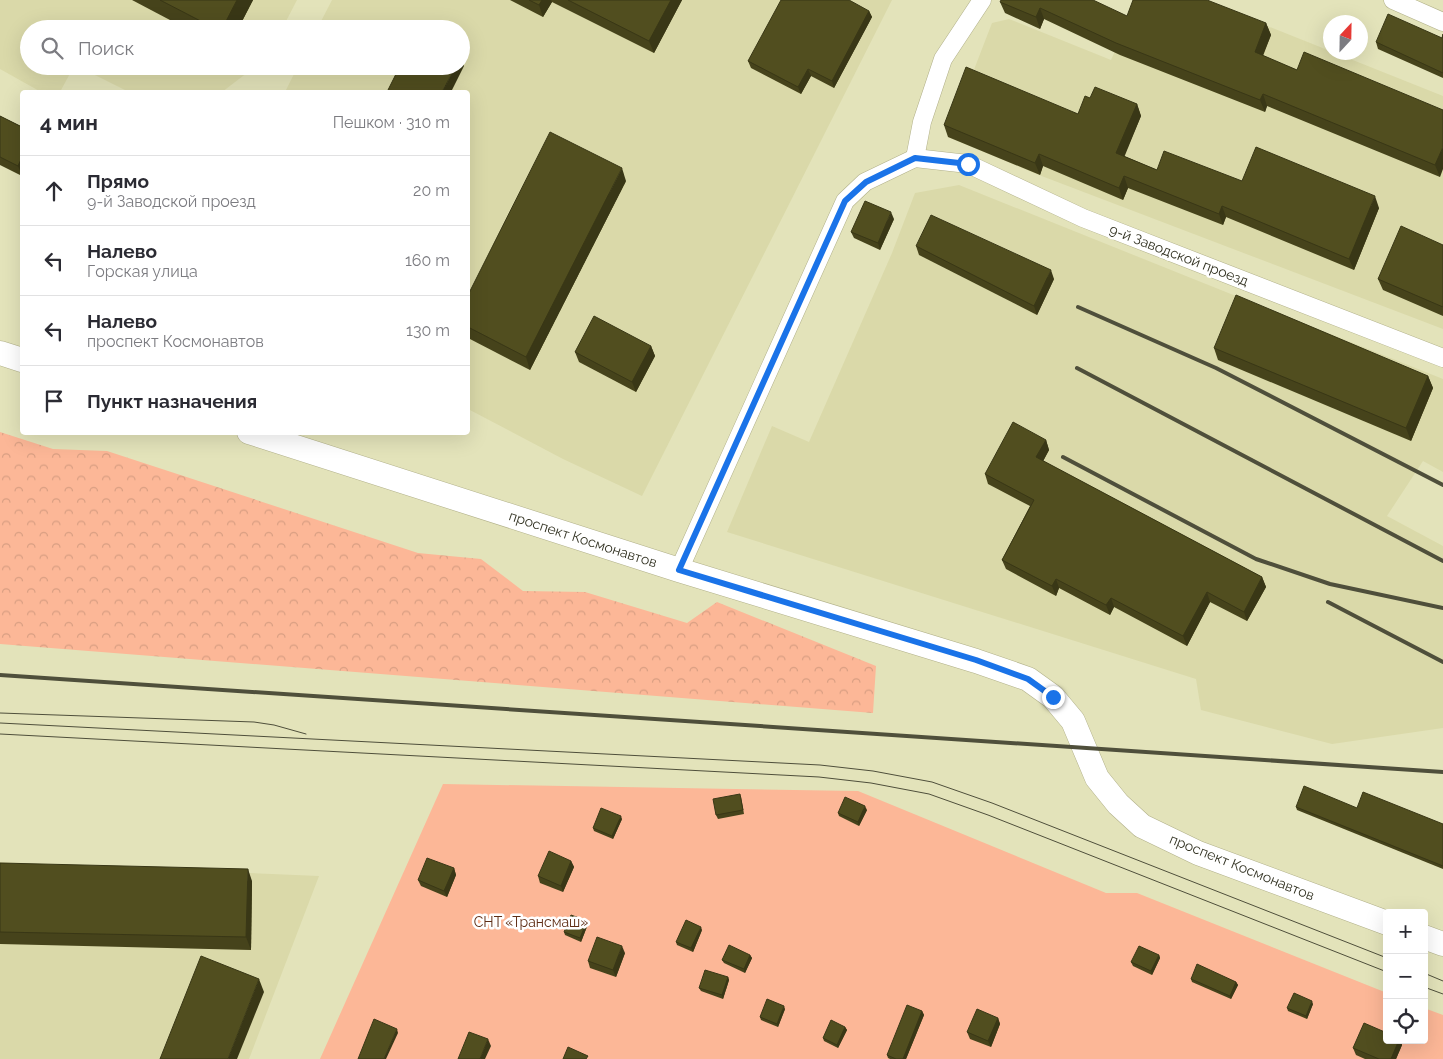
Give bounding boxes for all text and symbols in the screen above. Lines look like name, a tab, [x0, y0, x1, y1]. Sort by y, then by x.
north arrow	[1323, 15, 1368, 60]
search box	[20, 20, 470, 75]
icon: search	[38, 34, 66, 62]
text: Поиск	[78, 37, 134, 59]
text: 4 мин	[40, 110, 98, 135]
text: Пешком · 310 m	[333, 113, 450, 132]
route start	[957, 153, 980, 176]
text: Прямо	[87, 170, 149, 192]
icon: ahead	[40, 177, 68, 205]
text: 20 m	[413, 181, 450, 200]
text: 9-й Заводской проезд	[87, 192, 256, 211]
street label: 9-й Заводской проезд	[1107, 221, 1251, 289]
text: Налево	[87, 240, 157, 262]
icon: left	[40, 247, 68, 275]
text: 160 m	[405, 251, 450, 270]
text: Горская улица	[87, 262, 198, 281]
text: Налево	[87, 310, 157, 332]
icon: left	[40, 317, 68, 345]
text: 130 m	[406, 321, 450, 340]
text: проспект Космонавтов	[87, 332, 264, 351]
icon: arrive	[40, 387, 68, 415]
text: Пункт назначения	[87, 390, 257, 412]
street label: проспект Космонавтов	[507, 507, 659, 571]
route end	[1042, 686, 1065, 709]
street label: проспект Космонавтов	[1167, 831, 1317, 903]
map controls	[1383, 909, 1428, 1044]
button: +	[1383, 909, 1428, 954]
park label: СНТ «Трансмаш»	[474, 914, 588, 930]
button: −	[1383, 954, 1428, 999]
button: locate	[1383, 999, 1428, 1044]

